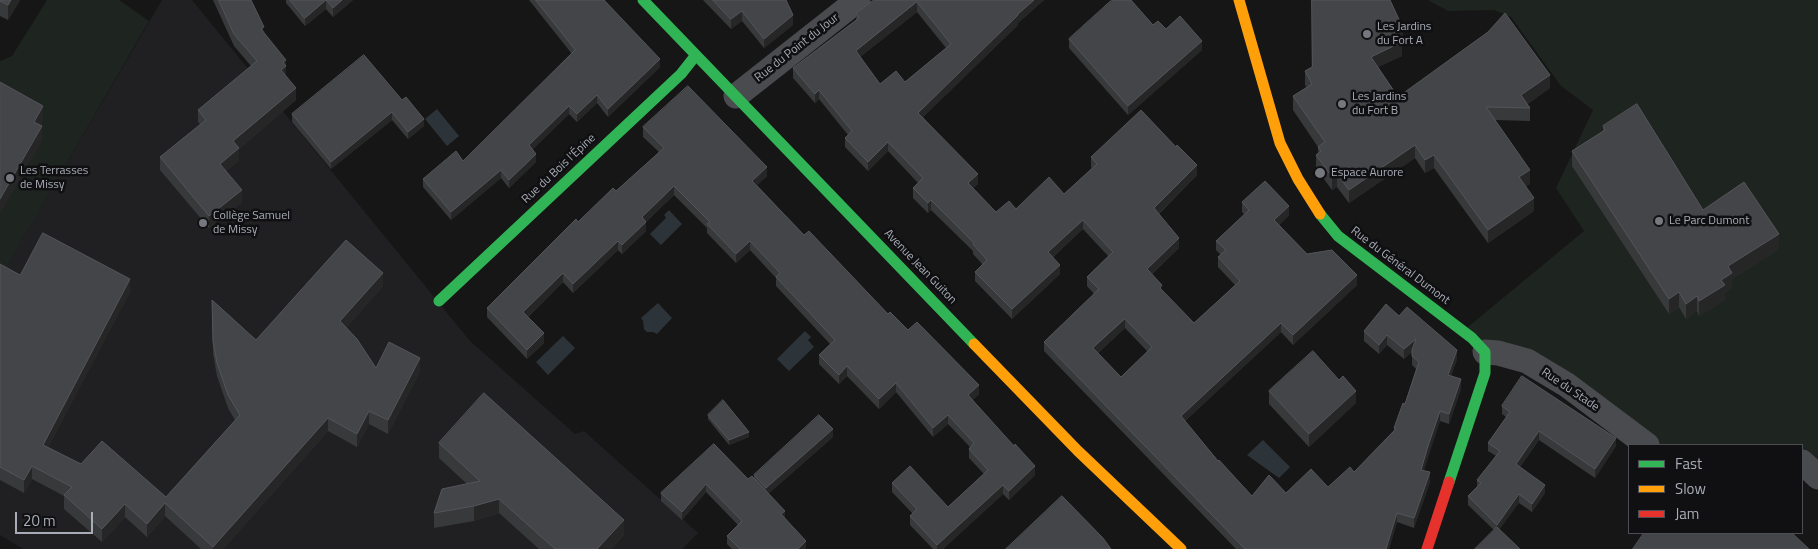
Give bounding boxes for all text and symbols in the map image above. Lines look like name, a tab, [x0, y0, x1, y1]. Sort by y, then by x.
street label: Rue du Point du Jour	[752, 11, 842, 85]
place label: Les Jardins du Fort A	[1377, 20, 1431, 48]
marker: Les Jardins du Fort A	[1361, 28, 1373, 40]
place label: Les Jardins du Fort B	[1352, 90, 1406, 118]
marker: Les Jardins du Fort B	[1336, 98, 1348, 110]
street label: Rue du Bois l'Épine	[519, 131, 599, 207]
place label: Les Terrasses de Missy	[20, 164, 88, 192]
marker: Espace Aurore	[1313, 166, 1327, 180]
place label: Espace Aurore	[1331, 166, 1403, 180]
marker: Les Terrasses de Missy	[4, 172, 16, 184]
place label: Collège Samuel de Missy	[213, 209, 290, 237]
place label: Le Parc Dumont	[1669, 214, 1749, 228]
marker: Le Parc Dumont	[1653, 215, 1665, 227]
marker: Collège Samuel de Missy	[197, 217, 209, 229]
street label: Rue du Général Dumont	[1348, 224, 1452, 308]
street label: Avenue Jean Guiton	[881, 227, 959, 307]
street label: Rue du Stade	[1538, 365, 1602, 415]
legend	[1628, 444, 1803, 534]
text: Fast	[1675, 452, 1702, 475]
text: Slow	[1675, 477, 1706, 500]
scale bar	[18, 502, 95, 534]
text: Jam	[1675, 502, 1699, 525]
text: 20 m	[23, 509, 56, 532]

